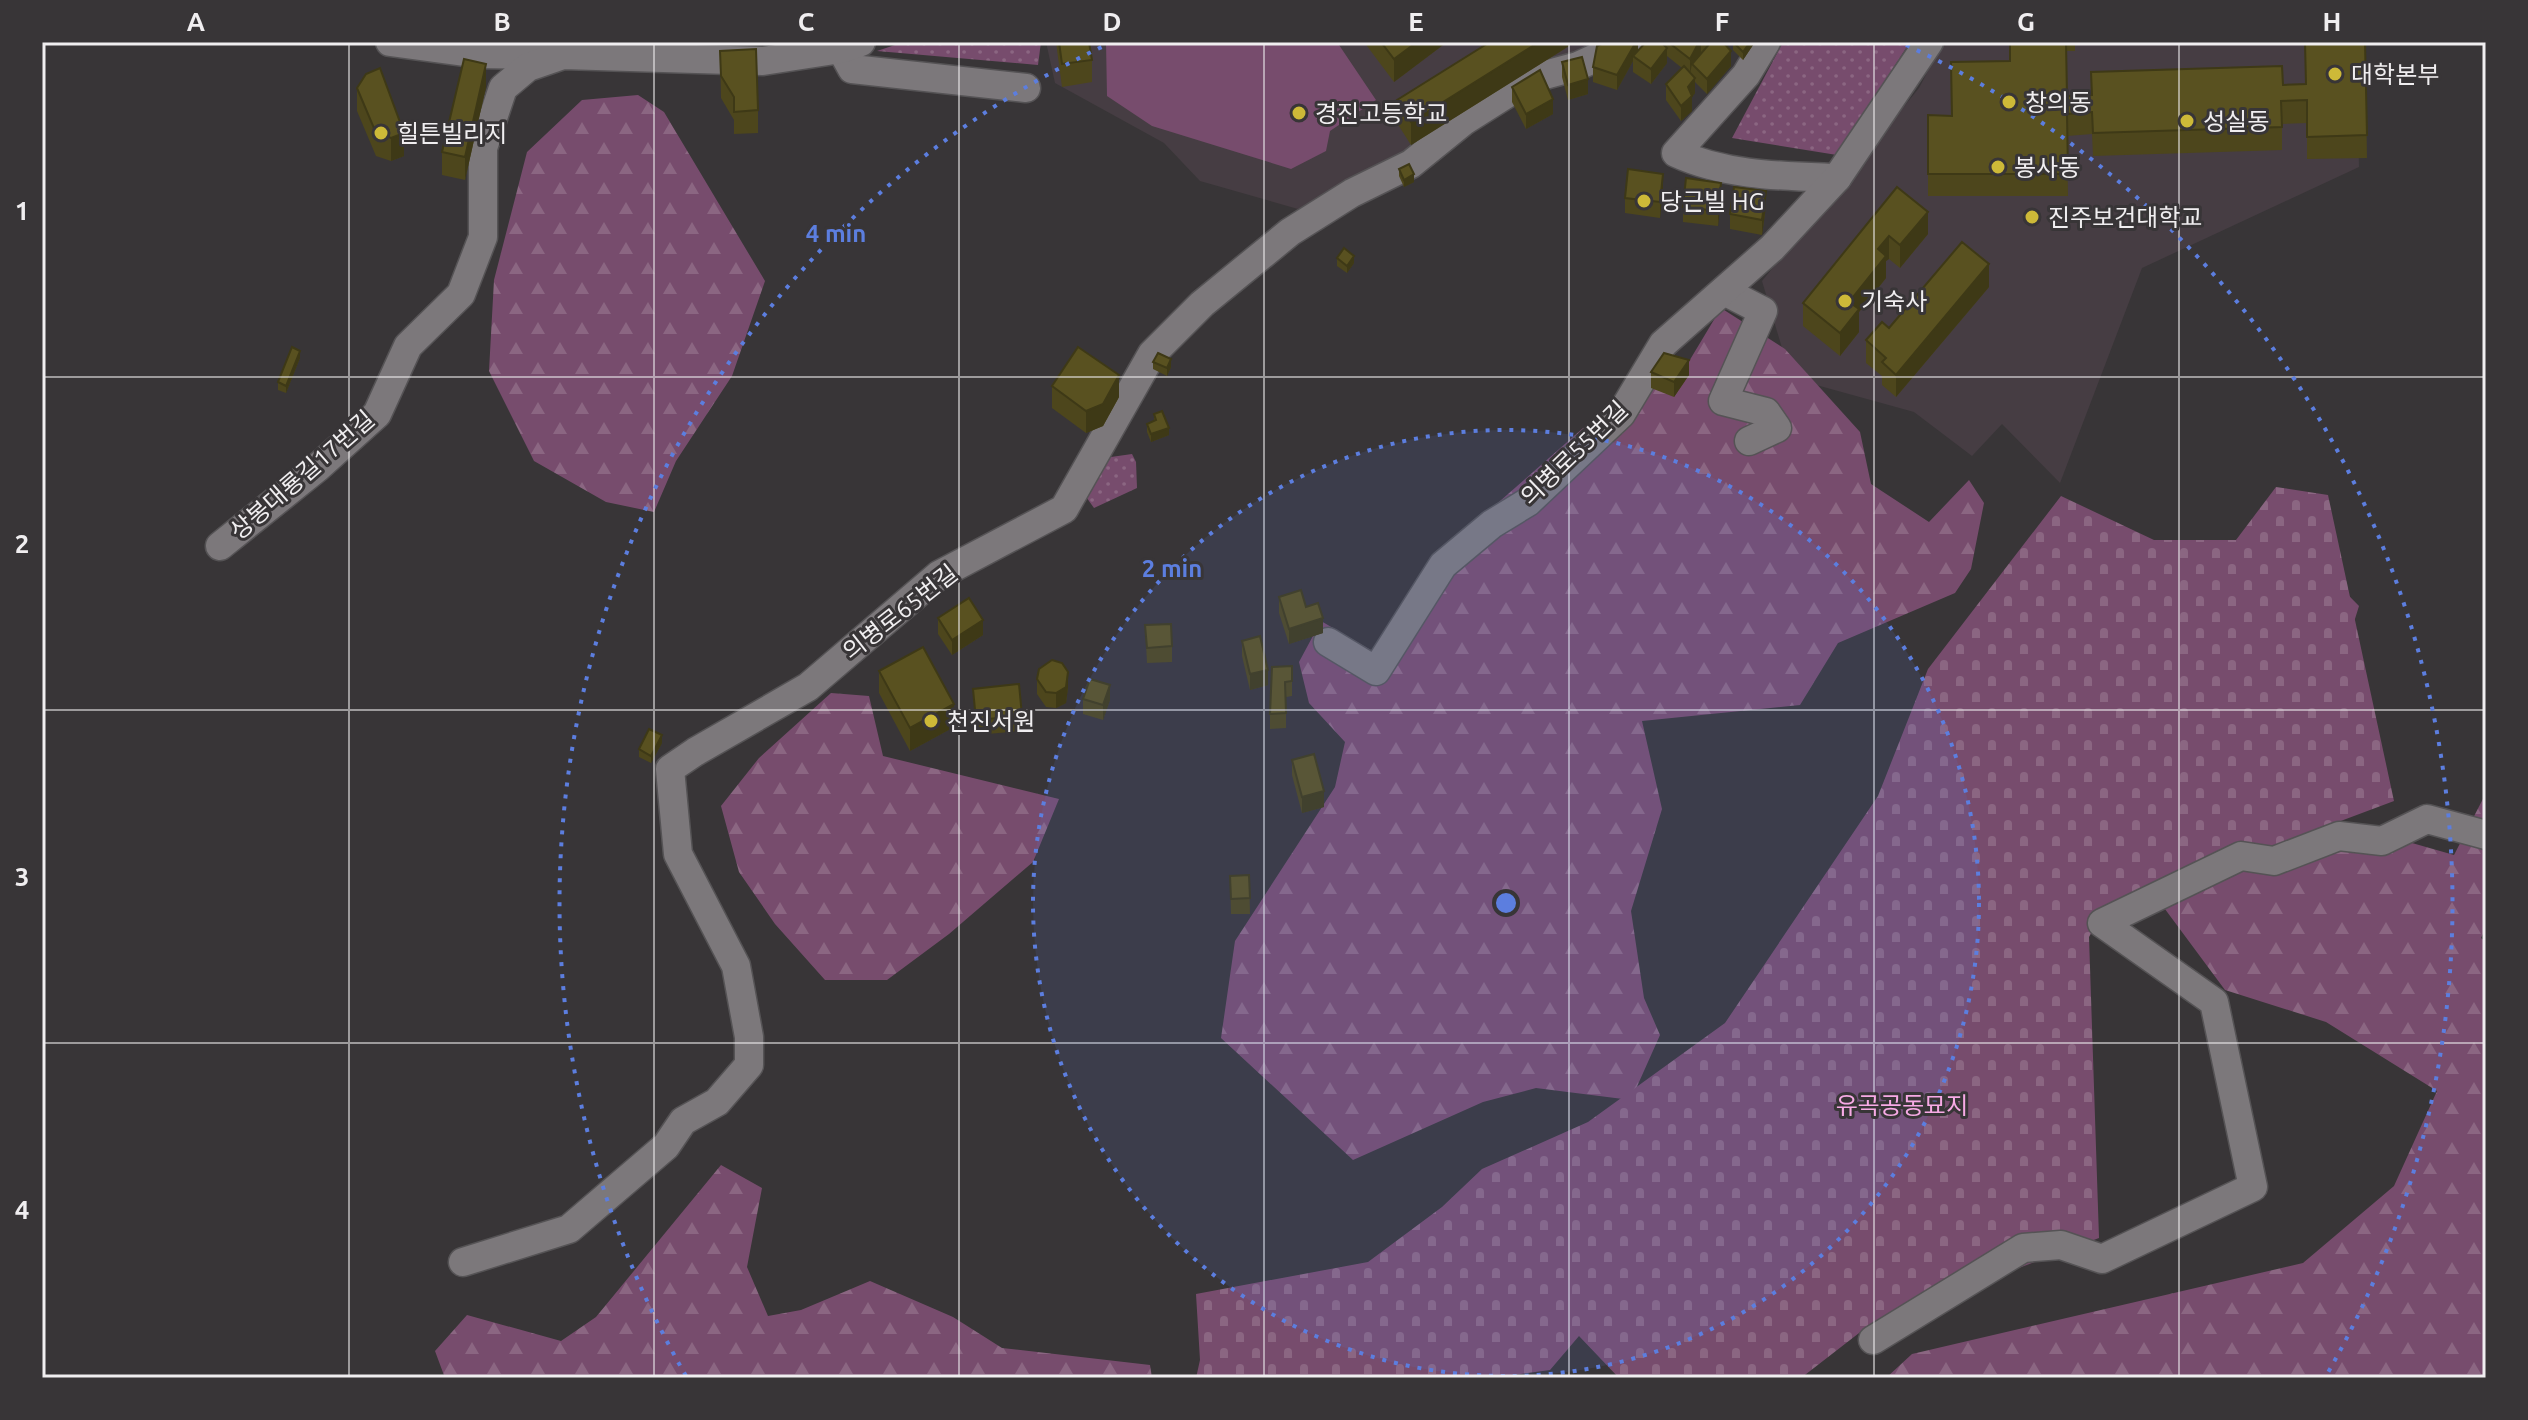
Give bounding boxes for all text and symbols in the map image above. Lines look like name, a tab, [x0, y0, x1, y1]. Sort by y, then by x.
text: A	[187, 7, 206, 36]
text: B	[493, 7, 511, 36]
text: C	[798, 7, 815, 36]
text: D	[1103, 7, 1121, 36]
text: E	[1408, 7, 1424, 36]
text: F	[1715, 7, 1729, 36]
text: G	[2017, 7, 2035, 36]
text: H	[2323, 7, 2341, 36]
place label: 대학본부	[2351, 61, 2439, 88]
marker: 대학본부	[2326, 65, 2344, 83]
place label: 창의동	[2025, 89, 2091, 116]
marker: 창의동	[2000, 93, 2018, 111]
place label: 경진고등학교	[1315, 100, 1447, 127]
marker: 경진고등학교	[1290, 104, 1308, 122]
place label: 성실동	[2203, 108, 2269, 135]
marker: 성실동	[2178, 112, 2196, 130]
place label: 힐튼빌리지	[397, 120, 507, 147]
marker: 힐튼빌리지	[372, 124, 390, 142]
place label: 봉사동	[2014, 154, 2080, 181]
marker: 봉사동	[1989, 158, 2007, 176]
place label: 당근빌 HG	[1660, 188, 1764, 215]
marker: 당근빌 HG	[1635, 192, 1653, 210]
text: 1	[15, 196, 29, 225]
place label: 진주보건대학교	[2048, 204, 2203, 231]
marker: 진주보건대학교	[2023, 208, 2041, 226]
text: 4 min	[806, 220, 866, 247]
place label: 기숙사	[1861, 288, 1927, 315]
marker: 기숙사	[1836, 292, 1854, 310]
street label: 의병로55번길	[1515, 396, 1633, 510]
street label: 상봉대룡길17번길	[225, 405, 379, 545]
text: 2	[15, 529, 29, 558]
text: 2 min	[1142, 555, 1202, 582]
street label: 의병로65번길	[838, 559, 962, 665]
place label: 천진서원	[947, 708, 1035, 735]
marker: 천진서원	[922, 712, 940, 730]
text: 3	[15, 862, 29, 891]
centre of rings	[1492, 889, 1520, 917]
park label: 유곡공동묘지	[1836, 1092, 1968, 1119]
text: 4	[15, 1195, 29, 1224]

